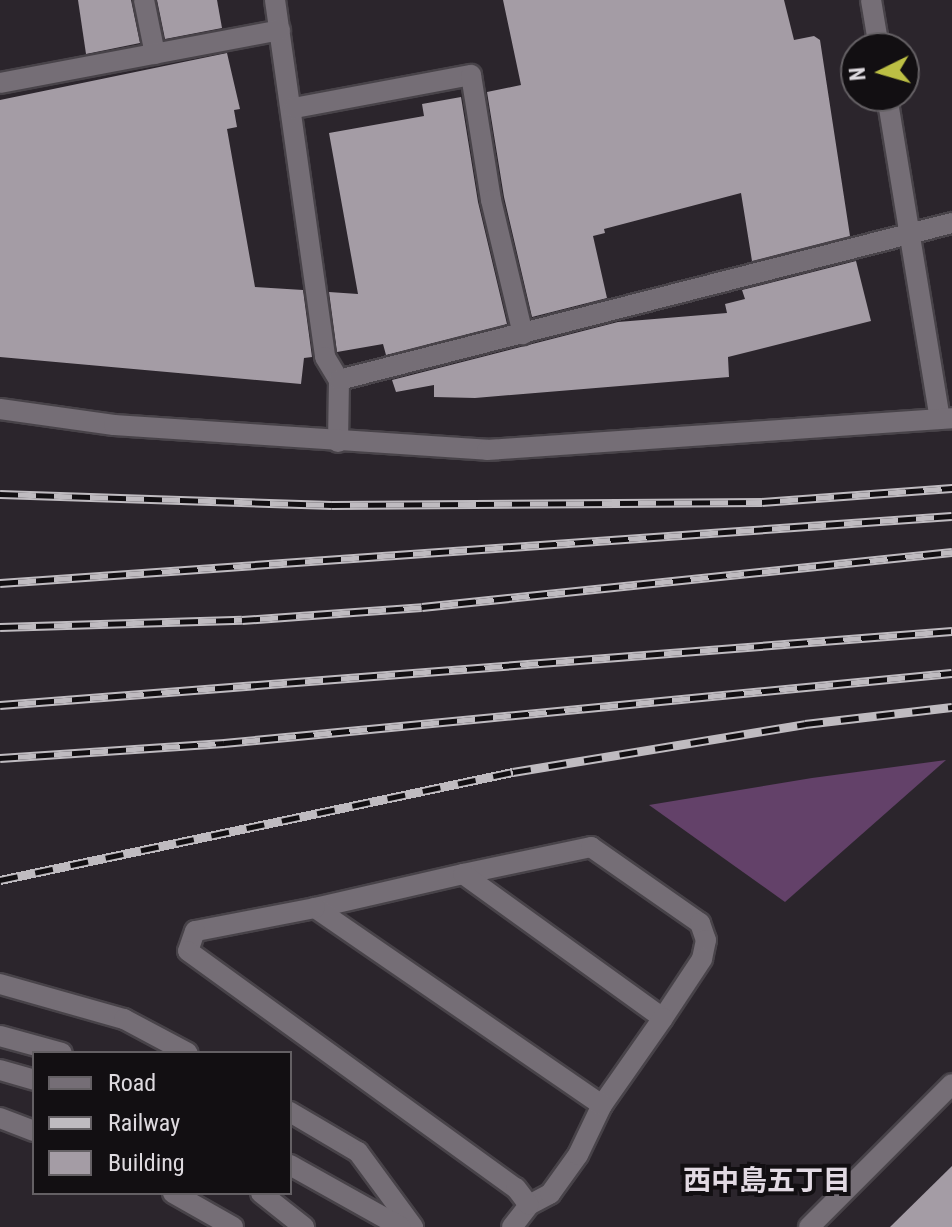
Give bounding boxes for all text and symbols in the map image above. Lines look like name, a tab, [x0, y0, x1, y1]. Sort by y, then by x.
north arrow	[840, 32, 920, 112]
text: N	[845, 66, 871, 82]
legend	[32, 1051, 292, 1195]
text: Road	[108, 1069, 156, 1097]
text: Railway	[108, 1109, 180, 1137]
text: Building	[108, 1149, 185, 1177]
district label: 西中島五丁目	[683, 1164, 851, 1198]

